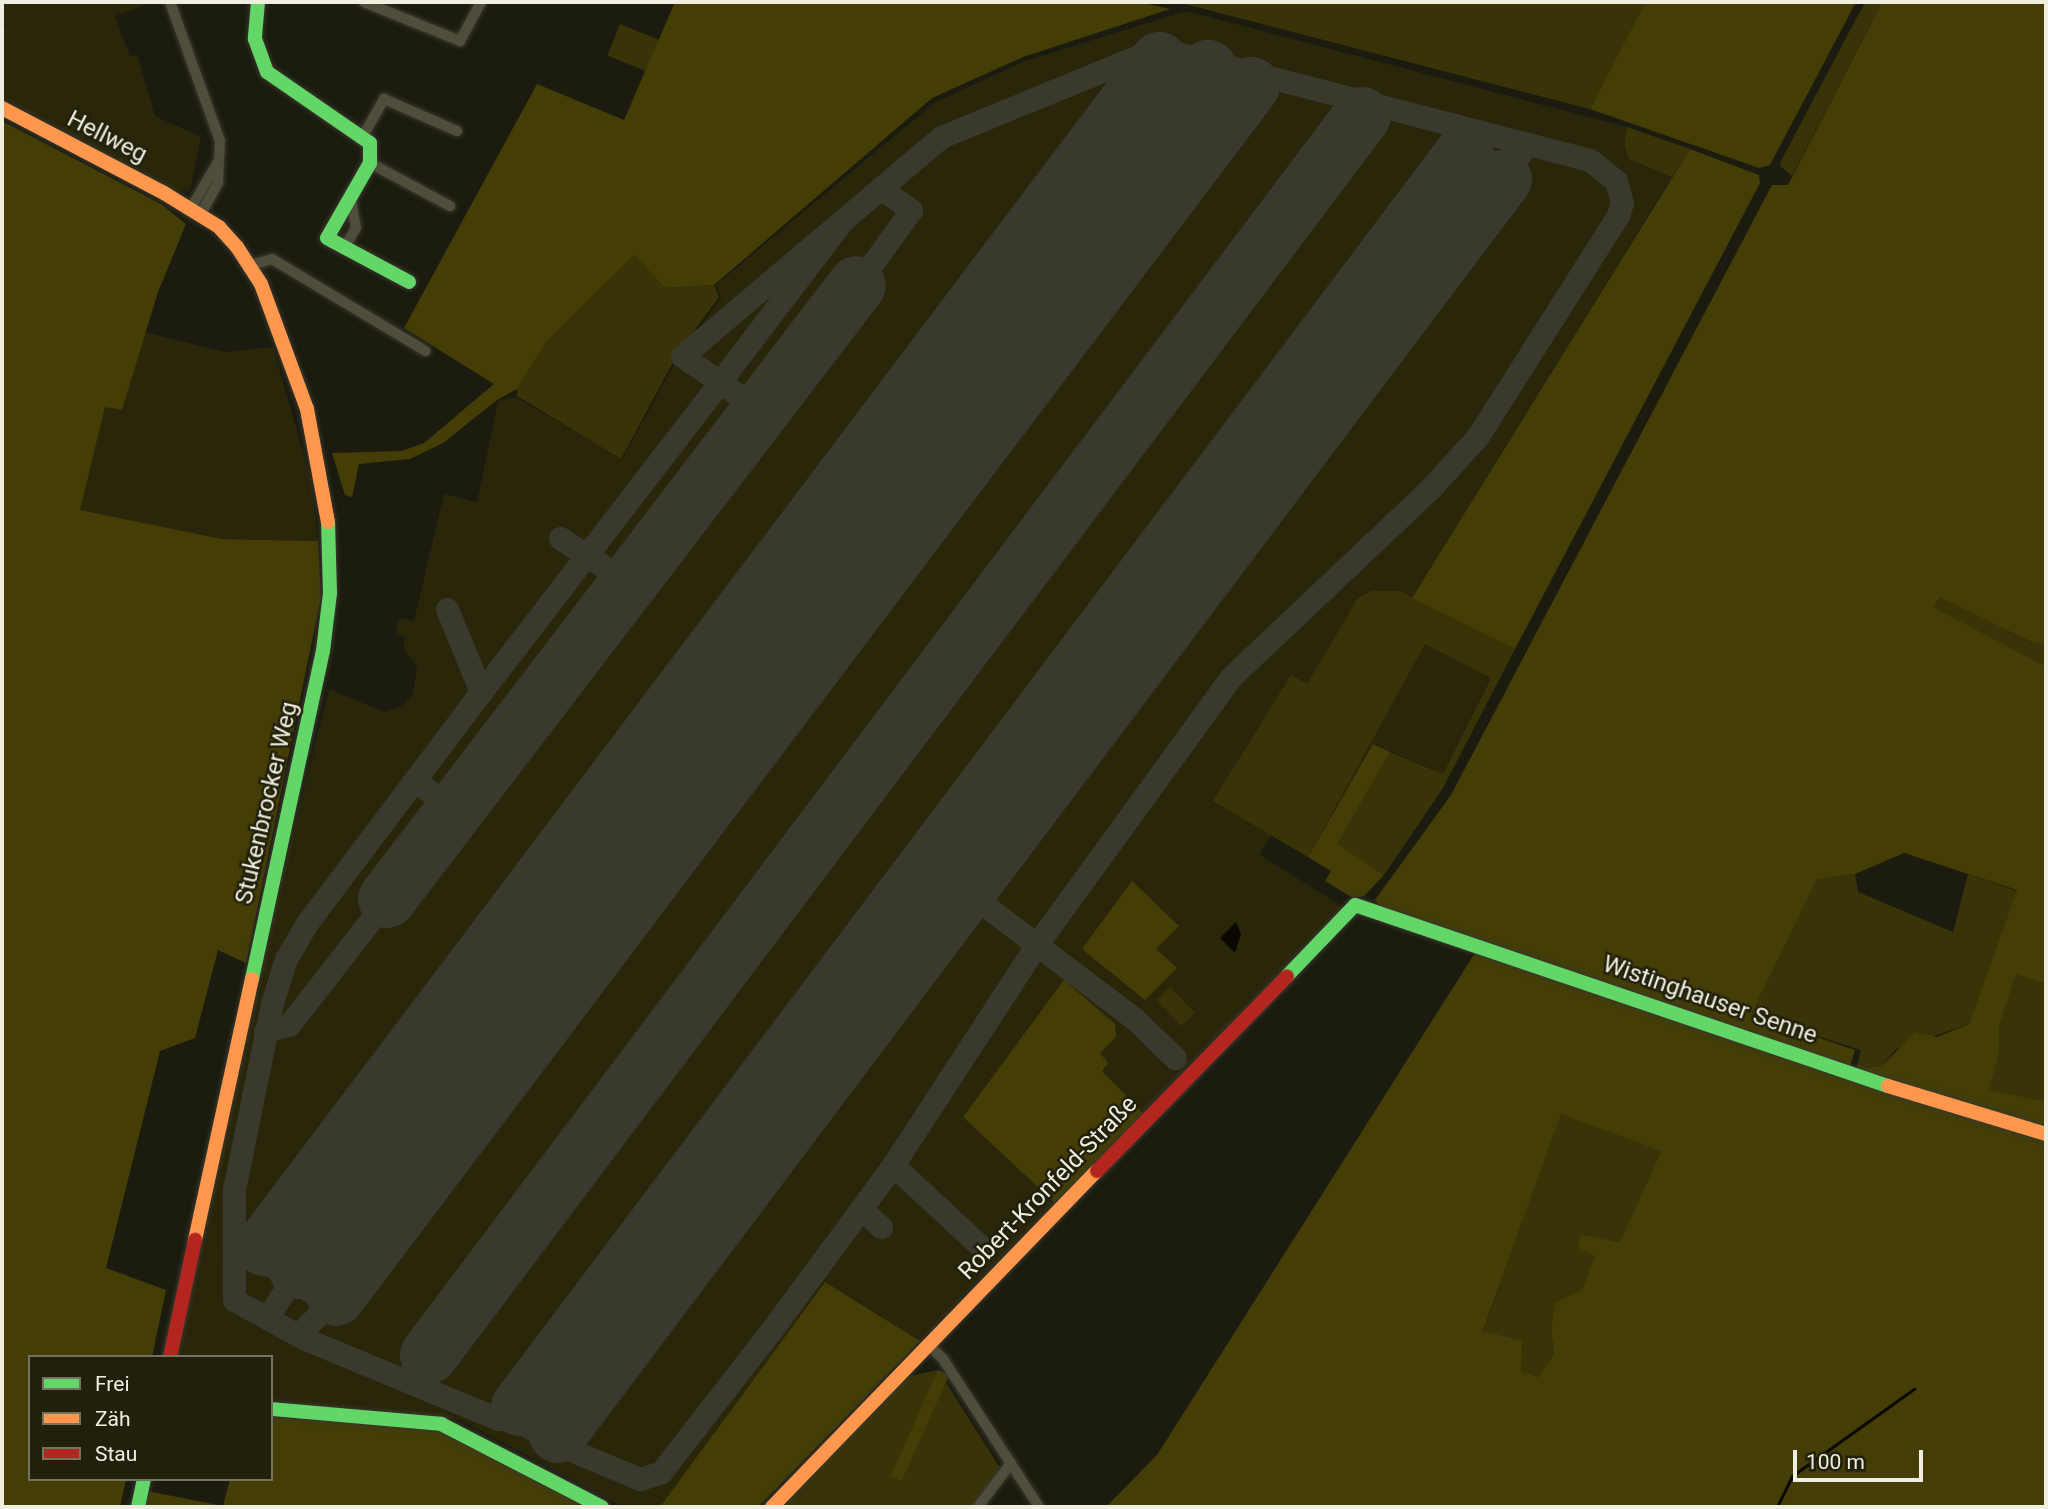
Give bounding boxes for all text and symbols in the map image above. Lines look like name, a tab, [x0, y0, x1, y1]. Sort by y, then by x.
street label: Hellweg	[62, 105, 152, 169]
street label: Stukenbrocker Weg	[230, 699, 304, 907]
street label: Wistinghauser Senne	[1599, 950, 1821, 1050]
street label: Robert-Kronfeld-Straße	[953, 1090, 1143, 1286]
legend	[28, 1355, 273, 1481]
text: Frei	[95, 1372, 130, 1396]
text: Zäh	[95, 1407, 131, 1431]
scale bar	[1796, 1436, 1926, 1480]
text: Stau	[95, 1442, 137, 1466]
text: 100 m	[1806, 1450, 1865, 1474]

